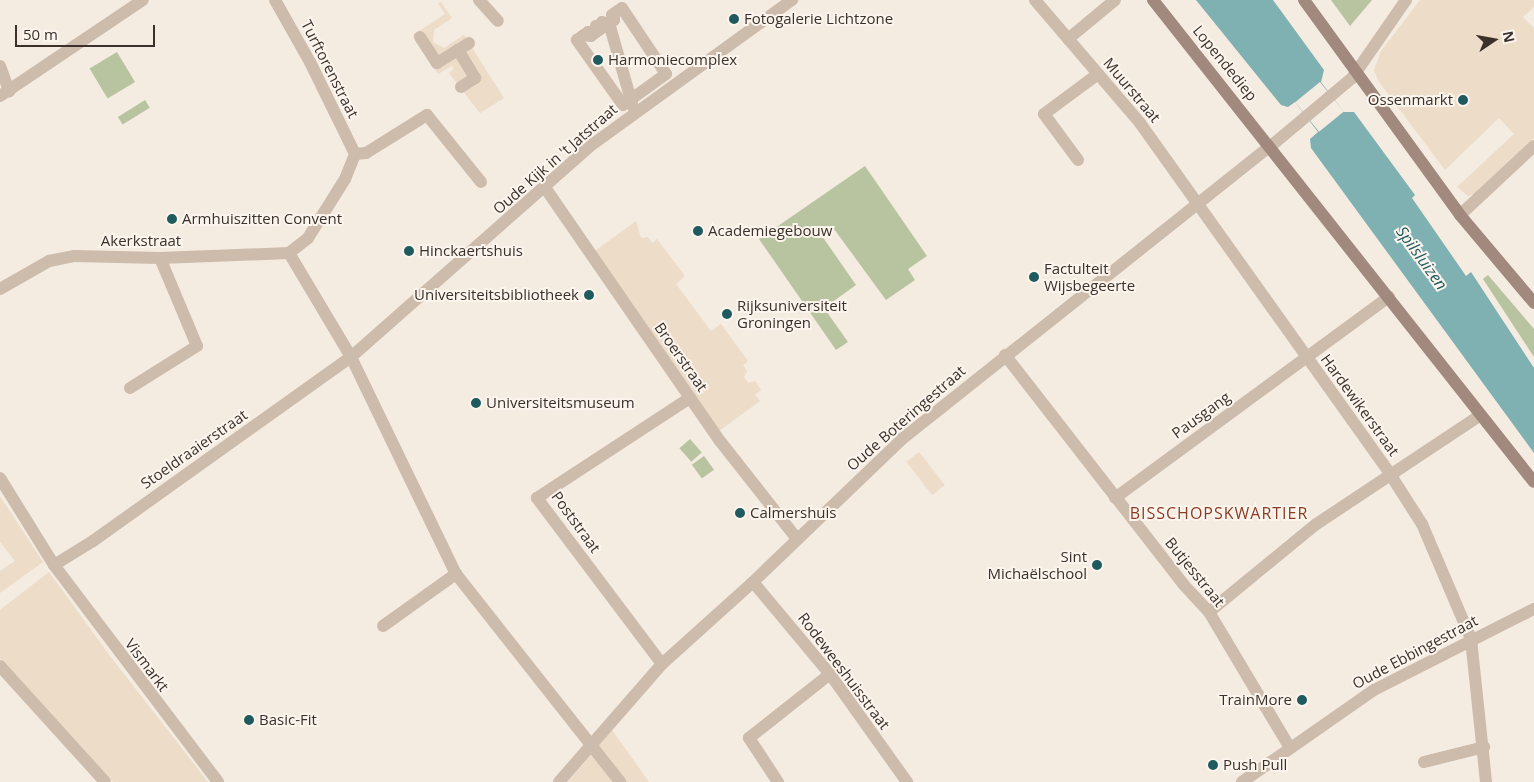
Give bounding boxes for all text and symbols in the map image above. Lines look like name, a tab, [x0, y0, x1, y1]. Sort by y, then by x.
place label: Fotogalerie Lichtzone	[744, 10, 893, 28]
marker: Fotogalerie Lichtzone	[728, 13, 740, 25]
scale bar	[18, 15, 158, 47]
north arrow	[1469, 15, 1519, 65]
street label: Turftorenstraat	[298, 17, 362, 121]
street label: Lopendediep	[1189, 22, 1261, 104]
text: 50 m	[23, 24, 58, 44]
text: N	[1499, 29, 1520, 44]
place label: Harmoniecomplex	[608, 51, 737, 69]
marker: Harmoniecomplex	[592, 54, 604, 66]
street label: Muurstraat	[1100, 54, 1164, 126]
place label: Ossenmarkt	[1368, 91, 1453, 109]
marker: Ossenmarkt	[1457, 94, 1469, 106]
street label: Oude Kijk in 't Jatstraat	[489, 100, 621, 218]
place label: Armhuiszitten Convent	[182, 210, 342, 228]
marker: Armhuiszitten Convent	[166, 213, 178, 225]
place label: Academiegebouw	[708, 222, 832, 240]
water label: Spilsluizen	[1393, 222, 1451, 294]
marker: Academiegebouw	[692, 225, 704, 237]
street label: Akerkstraat	[101, 232, 181, 250]
place label: Hinckaertshuis	[419, 242, 523, 260]
marker: Hinckaertshuis	[403, 245, 415, 257]
place label: Factulteit Wijsbegeerte	[1044, 259, 1135, 294]
marker: Factulteit Wijsbegeerte	[1028, 271, 1040, 283]
place label: Universiteitsbibliotheek	[414, 286, 579, 304]
marker: Universiteitsbibliotheek	[583, 289, 595, 301]
place label: Rijksuniversiteit Groningen	[737, 296, 847, 331]
marker: Rijksuniversiteit Groningen	[721, 308, 733, 320]
street label: Broerstraat	[651, 319, 711, 395]
street label: Hardewikerstraat	[1317, 351, 1403, 459]
street label: Oude Boteringestraat	[843, 362, 969, 474]
street label: Pausgang	[1168, 388, 1234, 442]
place label: Universiteitsmuseum	[486, 394, 635, 412]
marker: Universiteitsmuseum	[470, 397, 482, 409]
street label: Stoeldraaierstraat	[137, 406, 251, 492]
street label: Poststraat	[548, 488, 604, 556]
district label: BISSCHOPSKWARTIER	[1128, 503, 1310, 523]
place label: Calmershuis	[750, 504, 836, 522]
marker: Calmershuis	[734, 507, 746, 519]
street label: Butjesstraat	[1162, 534, 1228, 610]
place label: Sint Michaëlschool	[987, 547, 1087, 582]
marker: Sint Michaëlschool	[1091, 559, 1103, 571]
street label: Rodeweeshuisstraat	[794, 609, 894, 733]
street label: Oude Ebbingestraat	[1349, 611, 1481, 693]
street label: Vismarkt	[121, 635, 173, 695]
place label: TrainMore	[1219, 691, 1292, 709]
marker: TrainMore	[1296, 694, 1308, 706]
place label: Basic-Fit	[259, 711, 317, 729]
marker: Basic-Fit	[243, 714, 255, 726]
place label: Push Pull	[1223, 756, 1287, 774]
marker: Push Pull	[1207, 759, 1219, 771]

